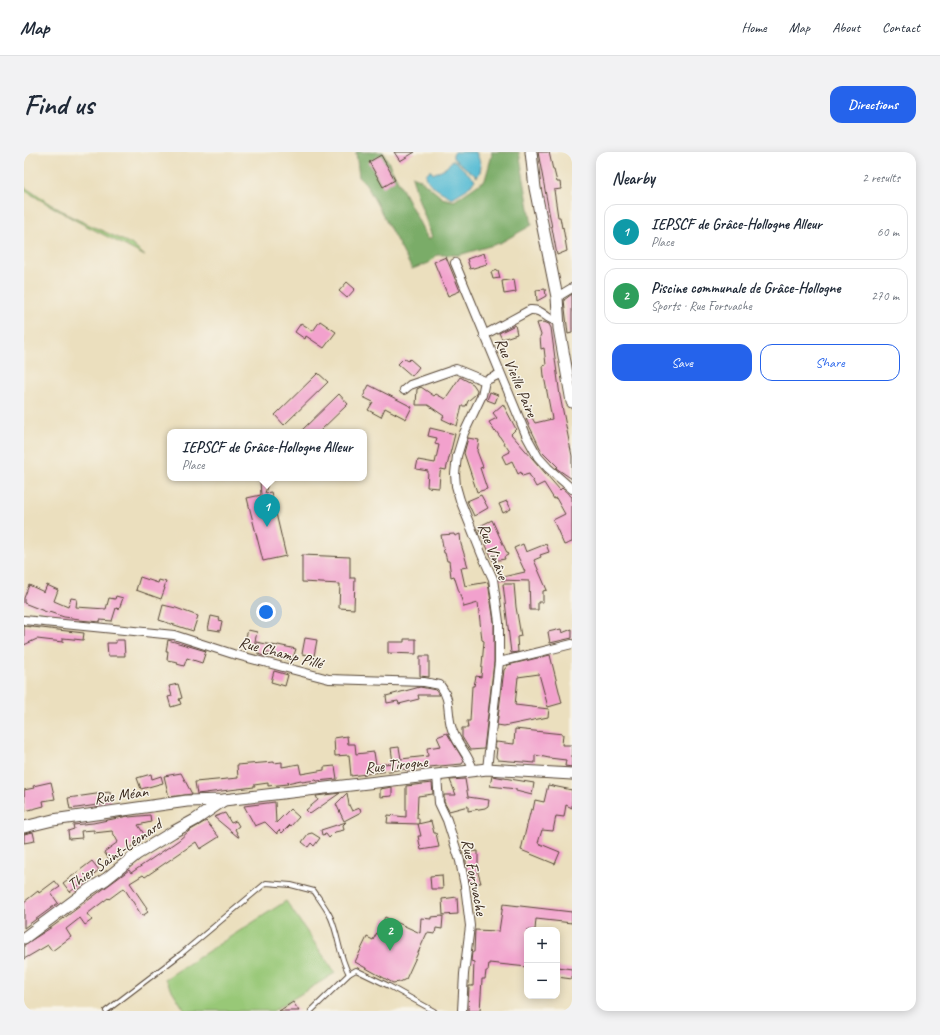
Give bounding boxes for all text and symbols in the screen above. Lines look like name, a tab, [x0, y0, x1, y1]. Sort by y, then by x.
text: Map	[20, 16, 50, 40]
text: Home	[741, 19, 767, 36]
text: Map	[789, 19, 810, 36]
text: About	[832, 19, 860, 36]
text: Contact	[882, 19, 920, 36]
button: Directions	[830, 86, 916, 123]
text: Find us	[24, 87, 94, 122]
text: Nearby	[612, 168, 655, 189]
text: 2 results	[862, 170, 900, 186]
text: IEPSCF de Grâce-Hollogne Alleur	[651, 215, 822, 234]
text: 1	[623, 224, 629, 240]
text: 60 m	[877, 224, 899, 240]
text: Place	[651, 234, 674, 250]
text: Piscine communale de Grâce-Hollogne	[651, 279, 840, 298]
text: 2	[623, 288, 629, 304]
text: 270 m	[871, 288, 899, 304]
text: Sports · Rue Forsvache	[651, 298, 752, 314]
street label: Rue Vieille Paire	[490, 335, 542, 422]
button: Save	[612, 344, 752, 381]
button: Share	[760, 344, 900, 381]
popup	[167, 429, 367, 481]
text: IEPSCF de Grâce-Hollogne Alleur	[182, 438, 352, 457]
text: Place	[182, 457, 204, 473]
pin: 1	[254, 494, 280, 527]
street label: Rue Vinâve	[473, 520, 514, 584]
your location	[256, 602, 276, 622]
street label: Rue Champ Pillé	[237, 632, 327, 674]
street label: Rue Tirogne	[364, 752, 430, 778]
street label: Rue Méan	[93, 781, 150, 809]
street label: Thier Saint-Léonard	[63, 813, 168, 895]
street label: Rue Forsvache	[457, 837, 492, 919]
pin: 2	[377, 918, 403, 951]
map controls	[524, 927, 560, 999]
button: +	[524, 927, 560, 963]
button: −	[524, 963, 560, 999]

